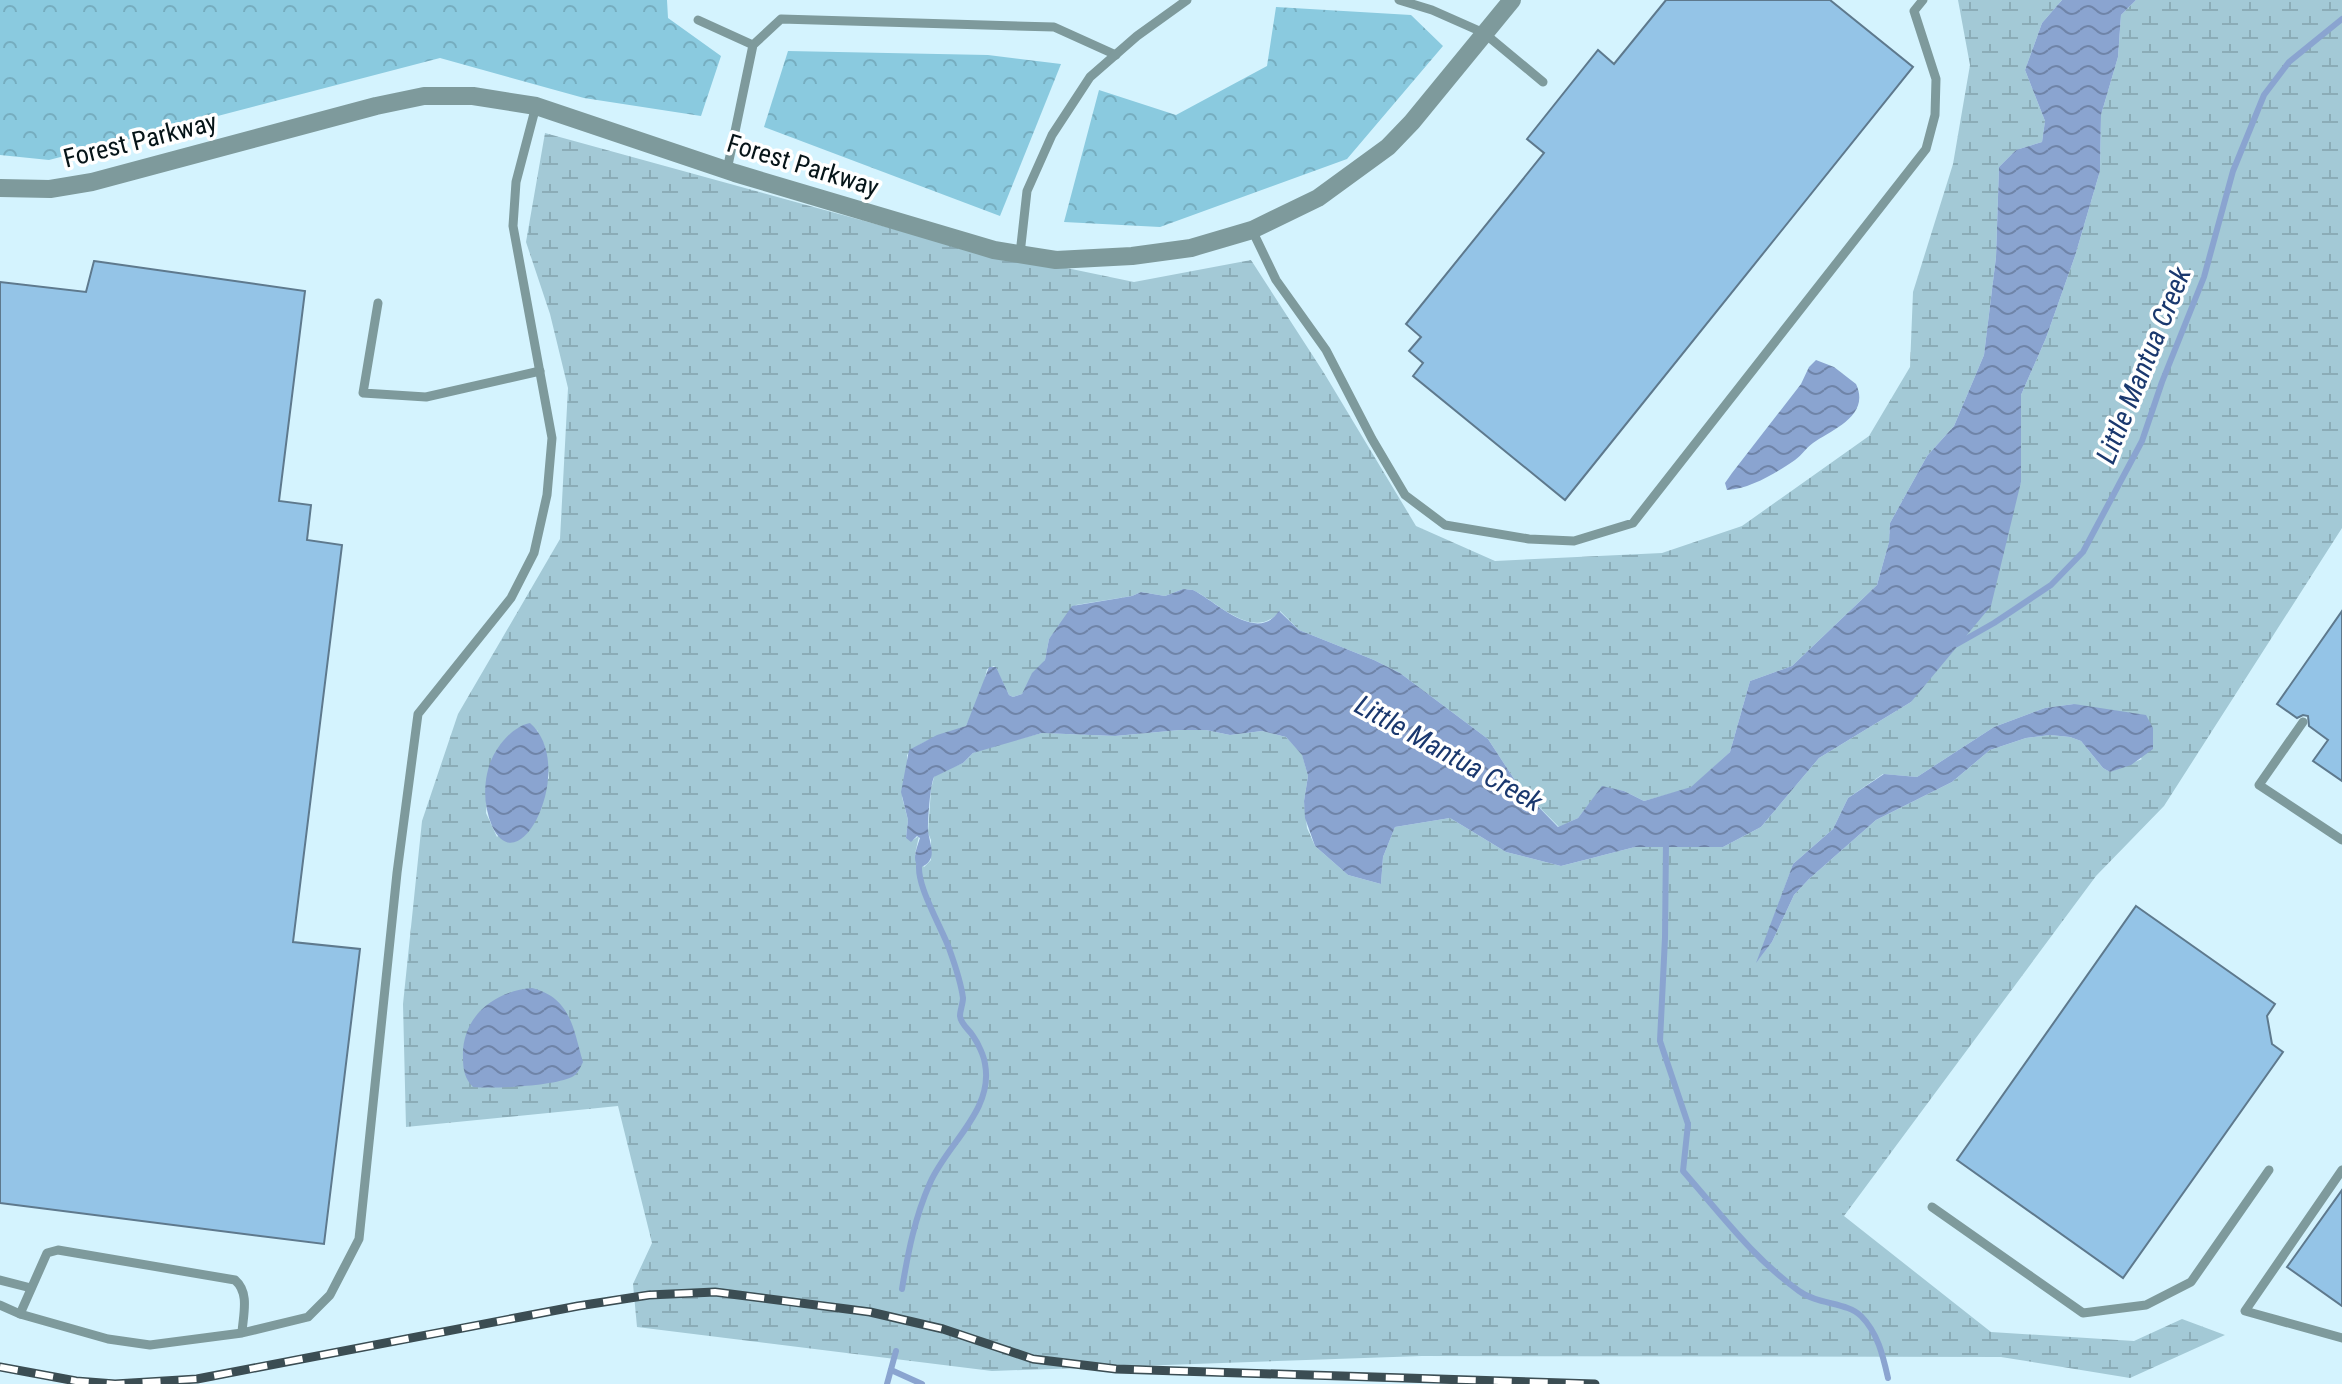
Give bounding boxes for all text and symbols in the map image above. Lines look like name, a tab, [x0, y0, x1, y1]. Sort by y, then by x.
street label: Forest Parkway	[60, 106, 220, 174]
street label: Forest Parkway	[724, 128, 883, 202]
water label: Little Mantua Creek	[2089, 261, 2198, 468]
water label: Little Mantua Creek	[1349, 688, 1549, 819]

